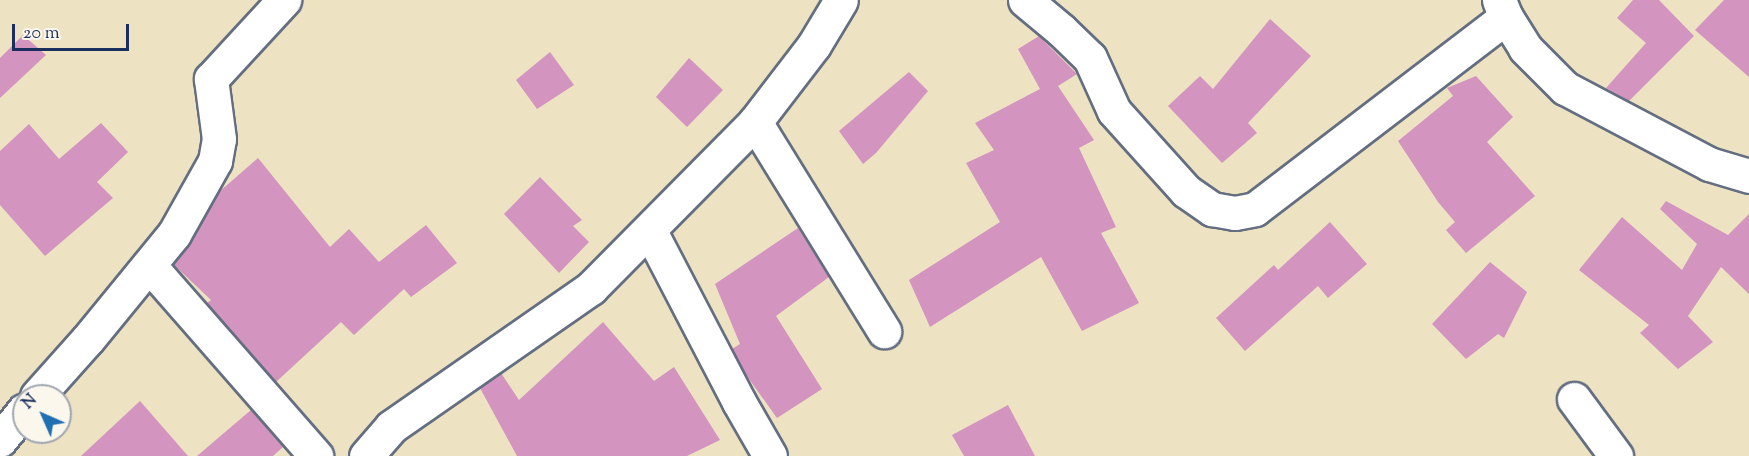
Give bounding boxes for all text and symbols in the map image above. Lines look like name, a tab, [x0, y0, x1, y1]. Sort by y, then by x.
scale bar	[15, 12, 132, 50]
text: 20 m	[23, 21, 60, 47]
north arrow	[12, 384, 72, 444]
text: N	[18, 390, 43, 415]

